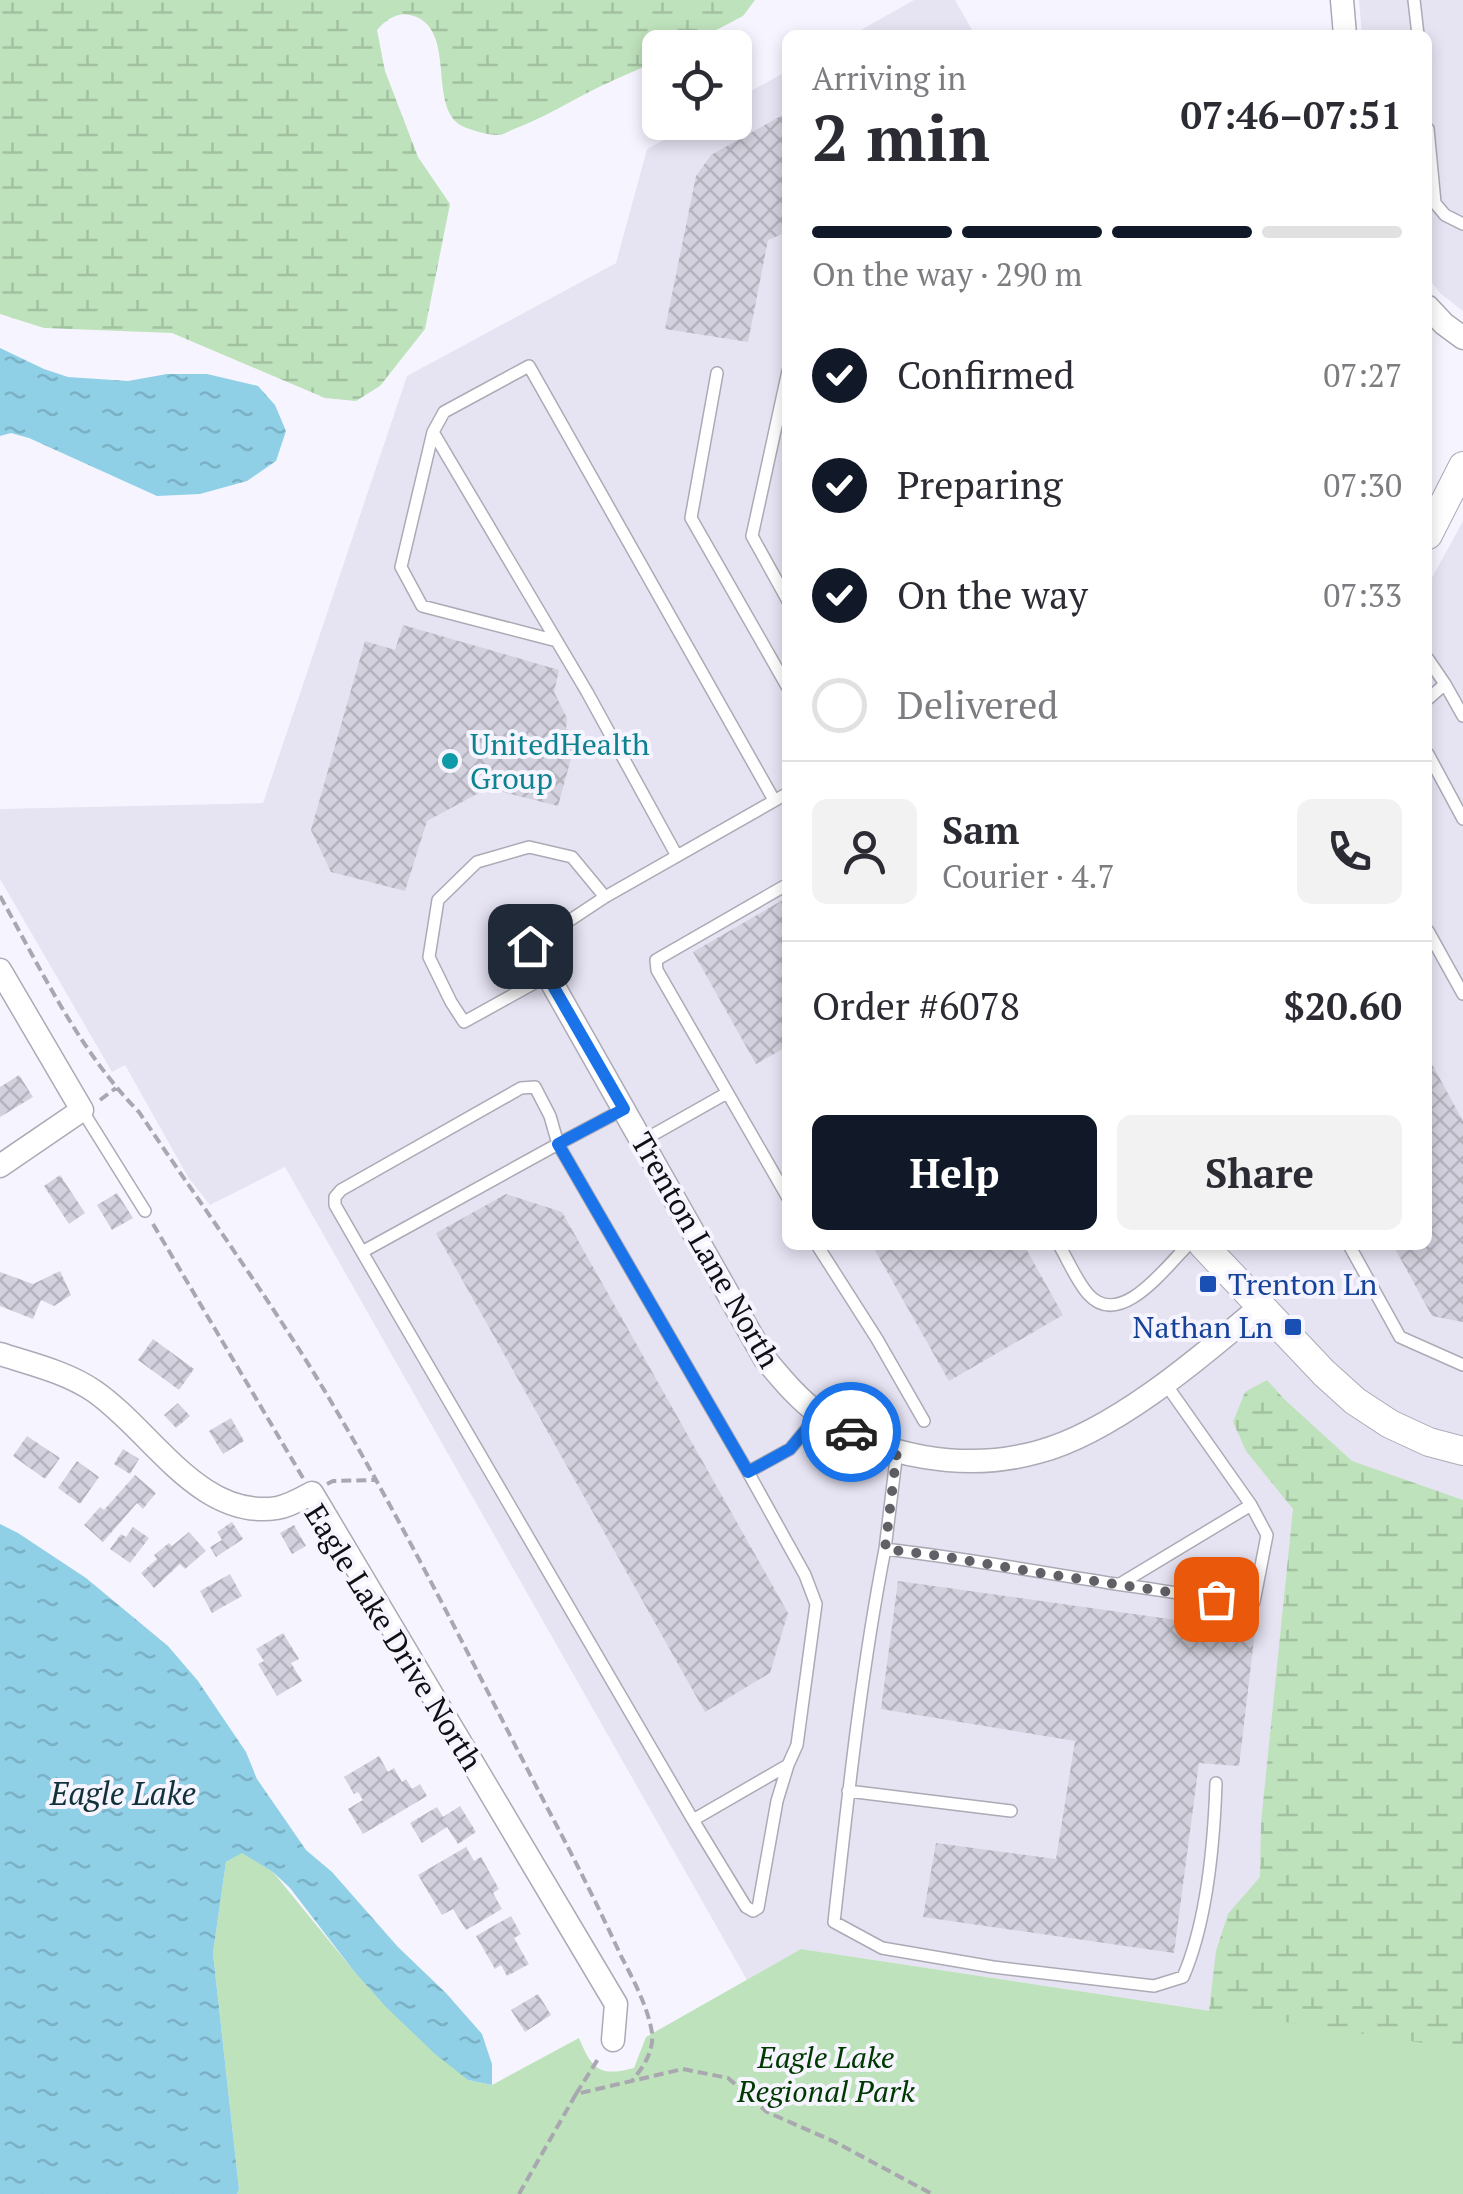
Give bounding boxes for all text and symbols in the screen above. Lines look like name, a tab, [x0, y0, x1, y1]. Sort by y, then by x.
map controls	[642, 30, 752, 140]
button: locate	[642, 30, 752, 140]
text: Arriving in	[812, 57, 966, 99]
text: 07:46–07:51	[1180, 90, 1402, 140]
text: 2 min	[812, 93, 990, 180]
text: On the way · 290 m	[812, 253, 1082, 295]
icon: check	[812, 348, 867, 403]
text: Confirmed	[897, 350, 1075, 400]
text: 07:27	[1323, 354, 1402, 396]
icon: check	[812, 458, 867, 513]
text: Preparing	[897, 460, 1063, 510]
text: 07:30	[1323, 464, 1402, 506]
icon: check	[812, 568, 867, 623]
text: On the way	[897, 570, 1088, 620]
text: 07:33	[1323, 574, 1402, 616]
text: Delivered	[897, 680, 1058, 730]
place label: UnitedHealth Group	[470, 724, 650, 798]
marker: UnitedHealth Group	[439, 750, 461, 772]
button: person	[812, 799, 917, 904]
button: phone	[1297, 799, 1402, 904]
text: Sam	[942, 805, 1019, 855]
text: Courier · 4.7	[942, 855, 1114, 897]
pin	[488, 904, 573, 989]
icon: home	[503, 919, 558, 974]
text: Order #6078	[812, 981, 1020, 1031]
text: $20.60	[1283, 981, 1402, 1031]
button: Help	[812, 1115, 1097, 1230]
button: Share	[1117, 1115, 1402, 1230]
street label: Trenton Lane North	[622, 1125, 790, 1375]
place label: Trenton Ln	[1228, 1264, 1377, 1304]
marker: Trenton Ln	[1197, 1273, 1219, 1295]
place label: Nathan Ln	[1133, 1307, 1273, 1347]
marker: Nathan Ln	[1282, 1316, 1304, 1338]
courier	[801, 1382, 901, 1482]
icon: car	[824, 1405, 879, 1460]
street label: Eagle Lake Drive North	[296, 1496, 492, 1778]
pin	[1174, 1557, 1259, 1642]
icon: bag	[1189, 1572, 1244, 1627]
water label: Eagle Lake	[49, 1772, 196, 1814]
park label: Eagle Lake Regional Park	[736, 2037, 915, 2111]

